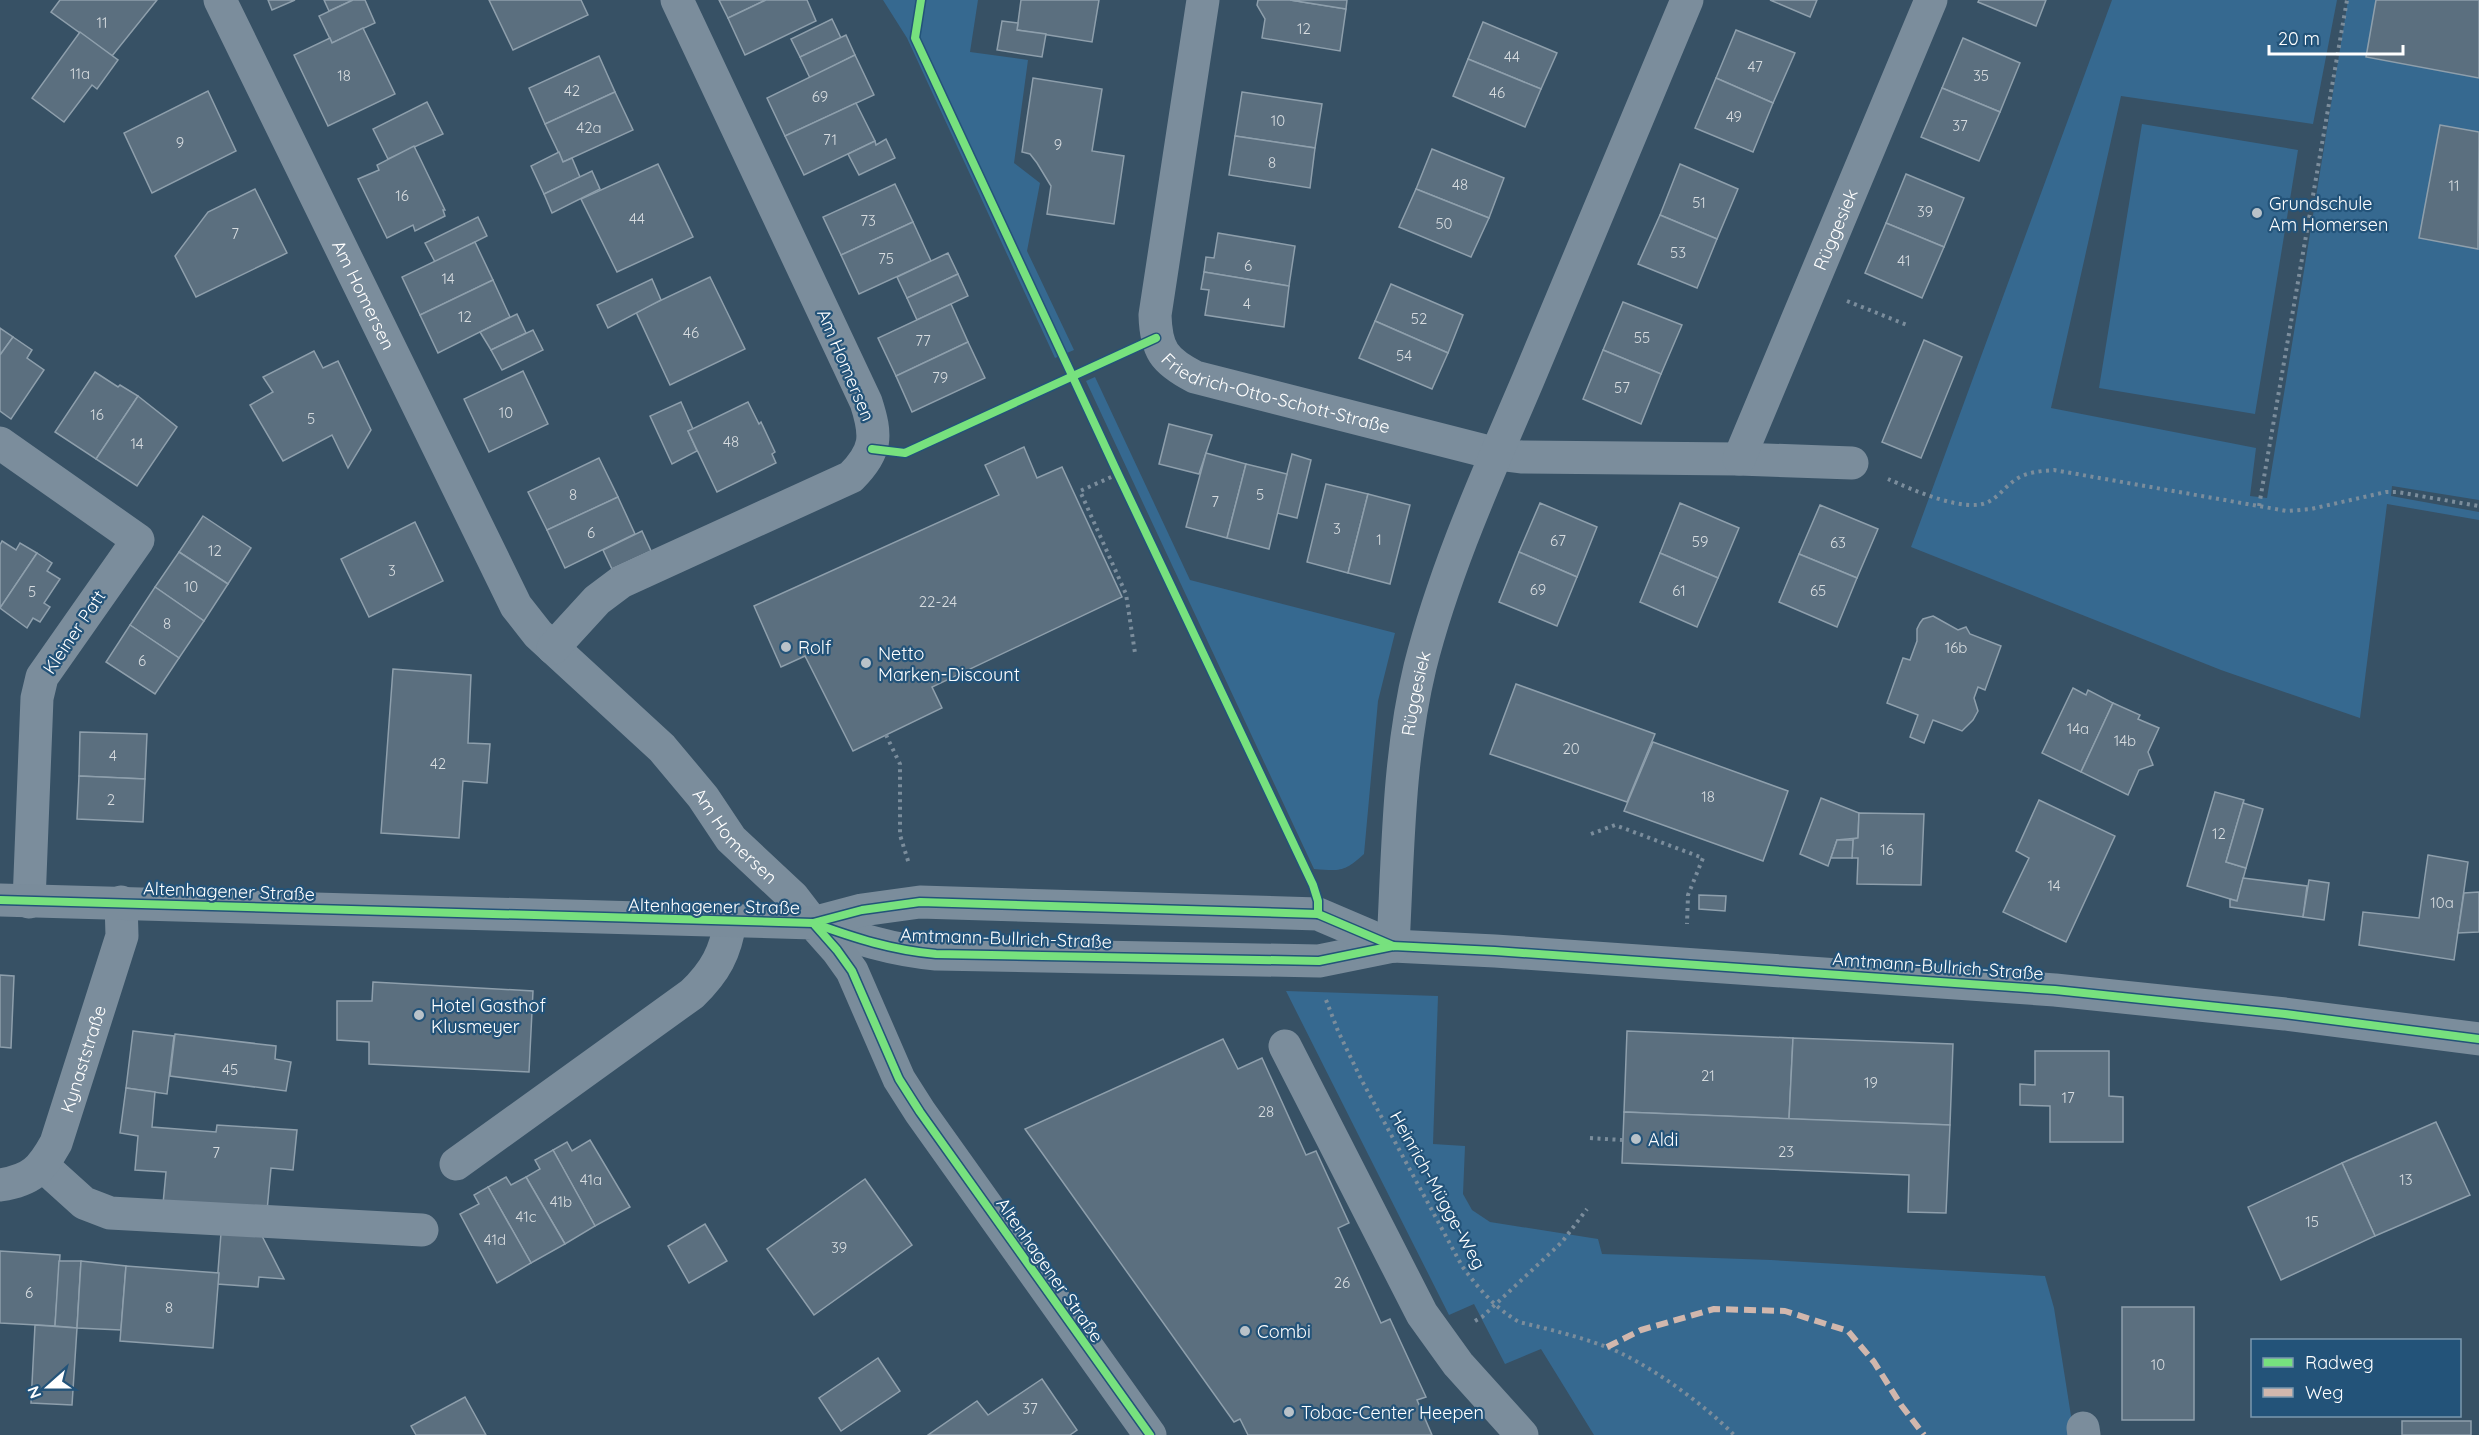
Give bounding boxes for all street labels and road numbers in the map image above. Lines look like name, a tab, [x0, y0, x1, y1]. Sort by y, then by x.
street label: Rüggesiek	[1808, 185, 1862, 274]
street label: Am Homersen	[327, 236, 400, 353]
street label: Am Homersen	[812, 306, 880, 424]
street label: Friedrich-Otto-Schott-Straße	[1157, 348, 1393, 438]
street label: Kleiner Patt	[38, 586, 110, 678]
street label: Rüggesiek	[1396, 648, 1435, 737]
street label: Am Homersen	[688, 783, 783, 888]
street label: Altenhagener Straße	[143, 877, 315, 905]
street label: Altenhagener Straße	[628, 893, 800, 919]
street label: Amtmann-Bullrich-Straße	[900, 923, 1112, 953]
street label: Amtmann-Bullrich-Straße	[1832, 947, 2044, 985]
street label: Kynaststraße	[55, 1002, 111, 1115]
street label: Heinrich-Mügge-Weg	[1385, 1107, 1491, 1273]
street label: Altenhagener Straße	[991, 1193, 1109, 1347]

